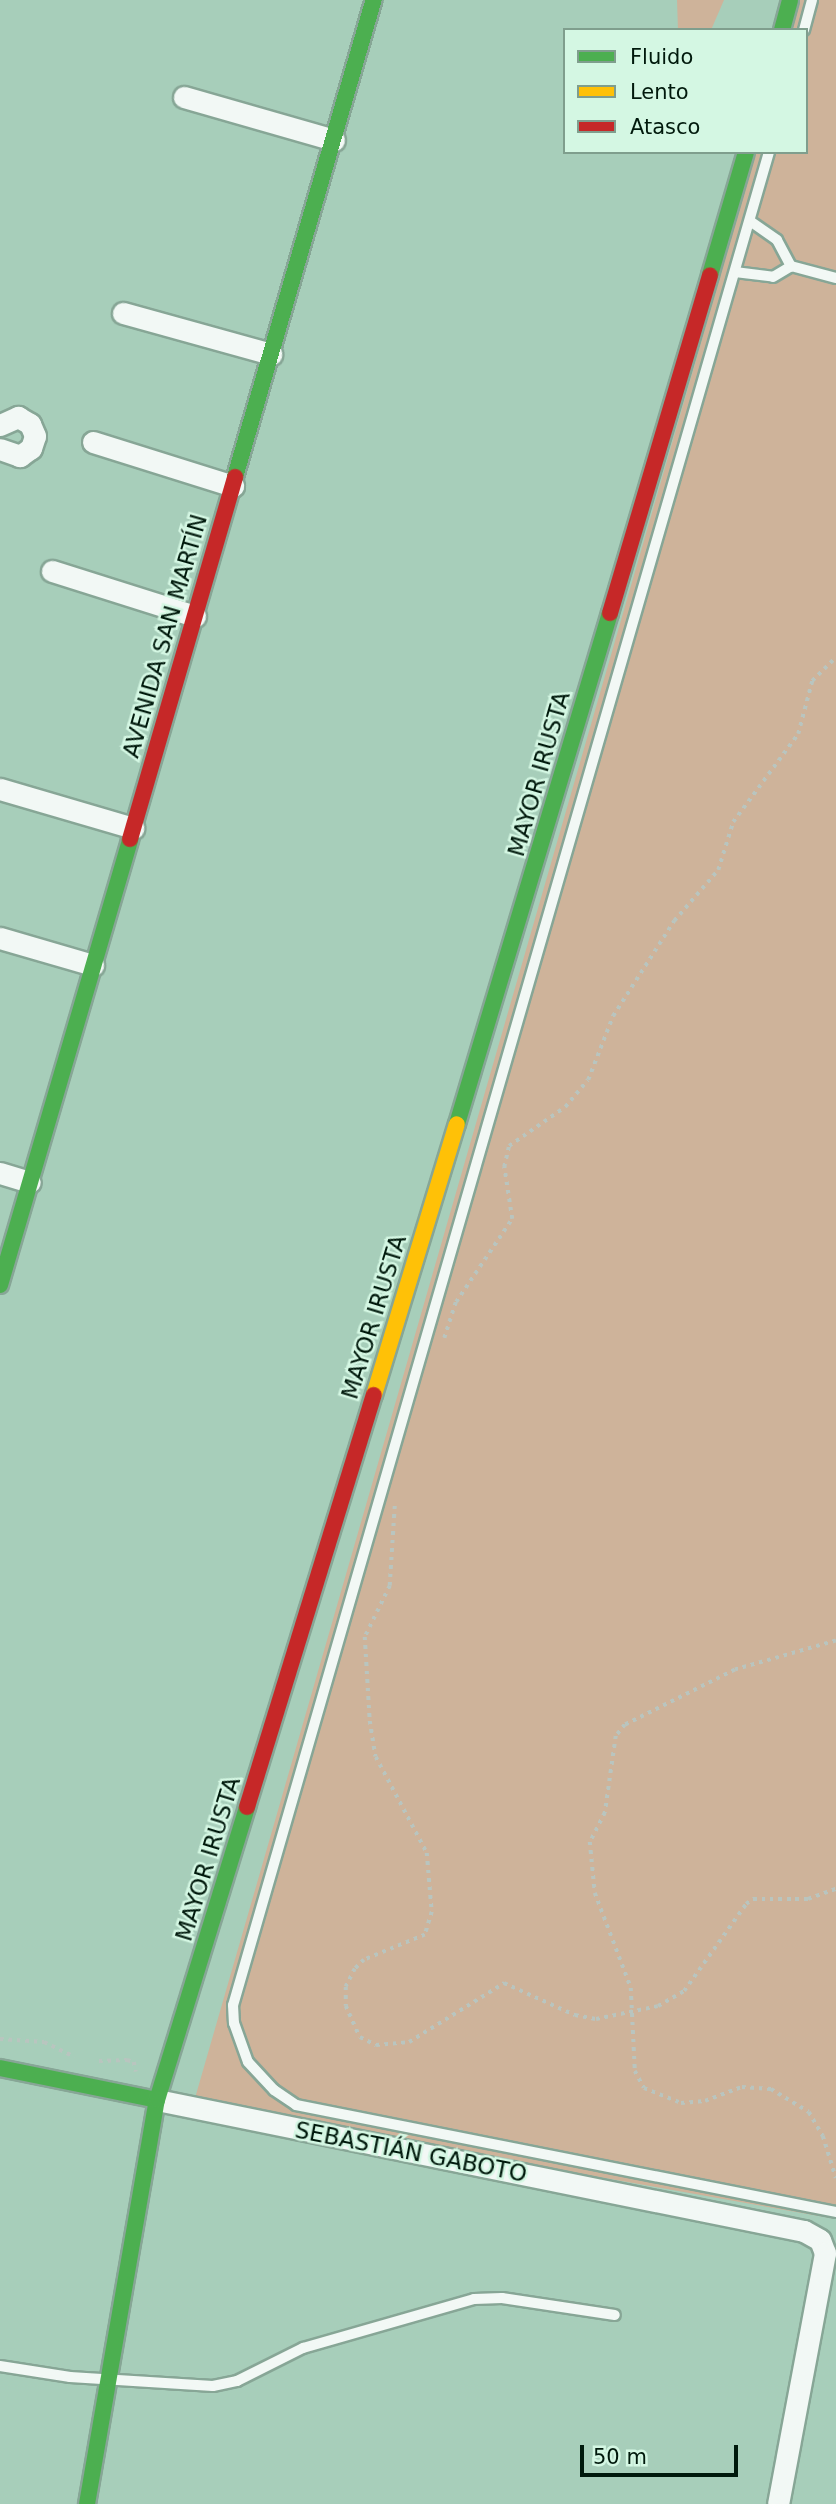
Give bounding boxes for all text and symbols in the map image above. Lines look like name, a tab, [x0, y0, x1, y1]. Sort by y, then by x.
legend	[563, 28, 808, 154]
text: Fluido	[630, 45, 693, 69]
text: Lento	[630, 80, 689, 104]
text: Atasco	[630, 115, 700, 139]
street label: AVENIDA SAN MARTÍN	[117, 511, 213, 761]
street label: MAYOR IRUSTA	[502, 688, 576, 860]
street label: MAYOR IRUSTA	[336, 1232, 412, 1402]
street label: MAYOR IRUSTA	[170, 1774, 246, 1944]
street label: SEBASTIÁN GABOTO	[293, 2116, 529, 2188]
scale bar	[584, 2430, 742, 2474]
text: 50 m	[593, 2445, 647, 2469]

